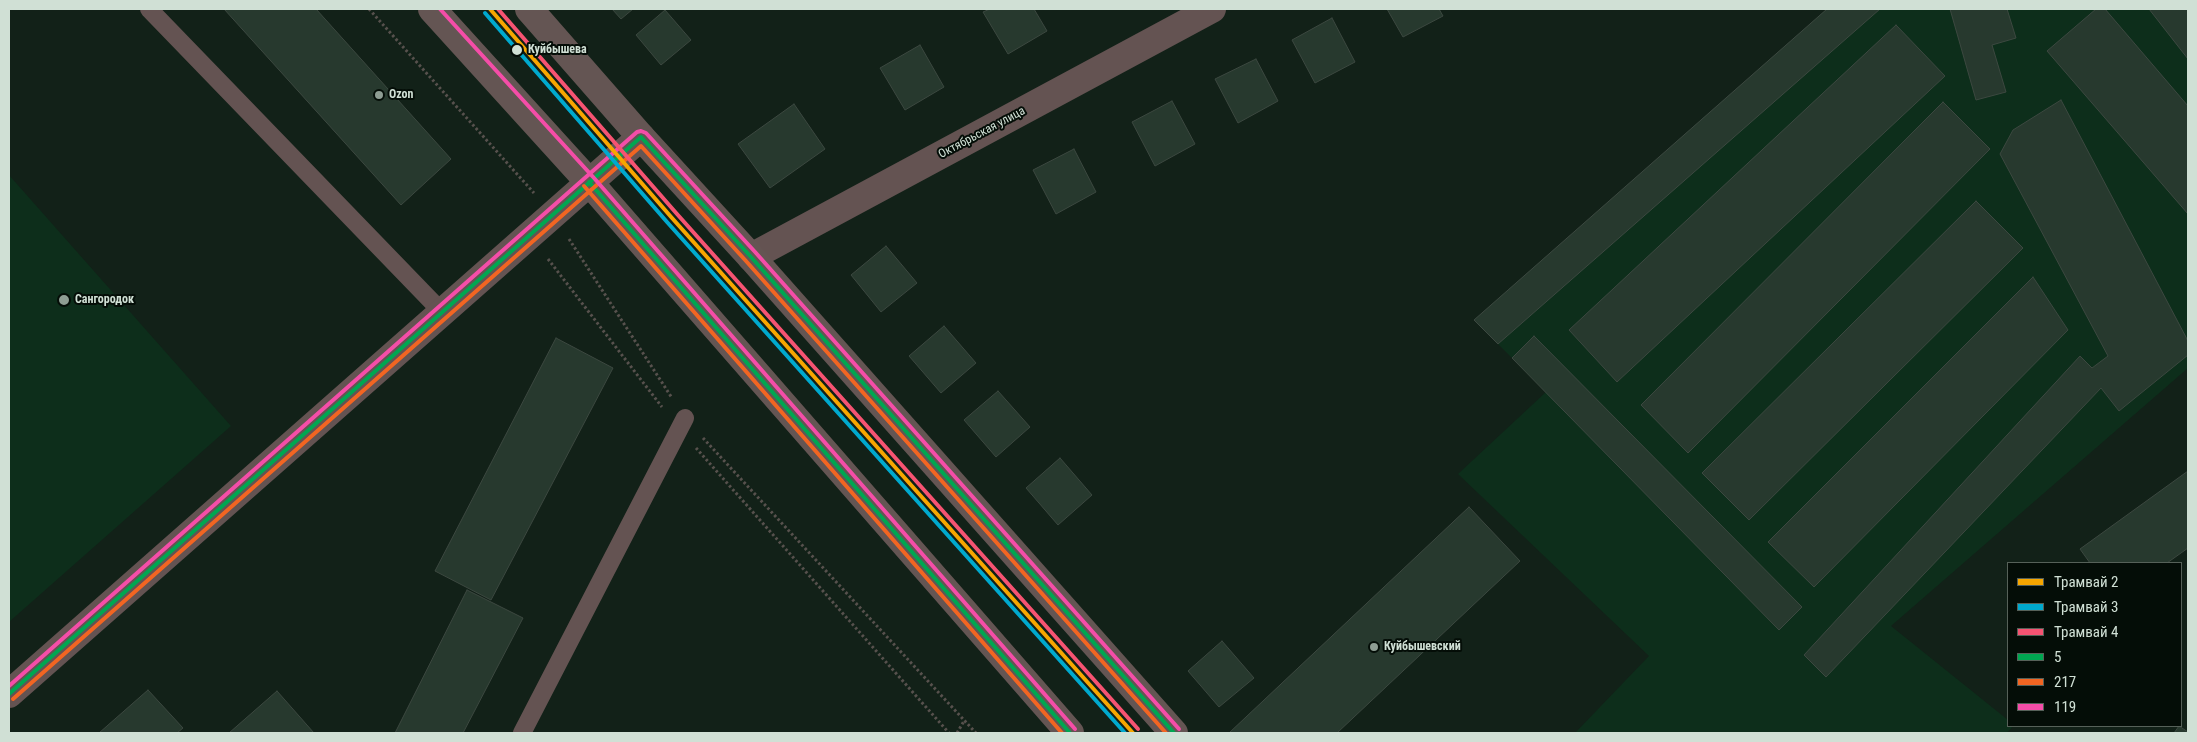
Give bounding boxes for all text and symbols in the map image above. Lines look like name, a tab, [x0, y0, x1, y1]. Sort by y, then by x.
marker: Куйбышева	[510, 43, 524, 57]
place label: Куйбышева	[528, 43, 587, 57]
place label: Ozon	[389, 88, 413, 102]
marker: Ozon	[373, 89, 385, 101]
street label: Октябрьская улица	[936, 104, 1028, 162]
marker: Сангородок	[57, 293, 71, 307]
place label: Сангородок	[75, 293, 134, 307]
legend	[2007, 562, 2182, 727]
text: Трамвай 2	[2054, 573, 2119, 591]
text: Трамвай 3	[2054, 598, 2119, 616]
text: Трамвай 4	[2054, 623, 2119, 641]
place label: Куйбышевский	[1384, 640, 1461, 654]
marker: Куйбышевский	[1368, 641, 1380, 653]
text: 5	[2054, 648, 2061, 666]
text: 217	[2054, 673, 2076, 691]
text: 119	[2054, 698, 2076, 716]

